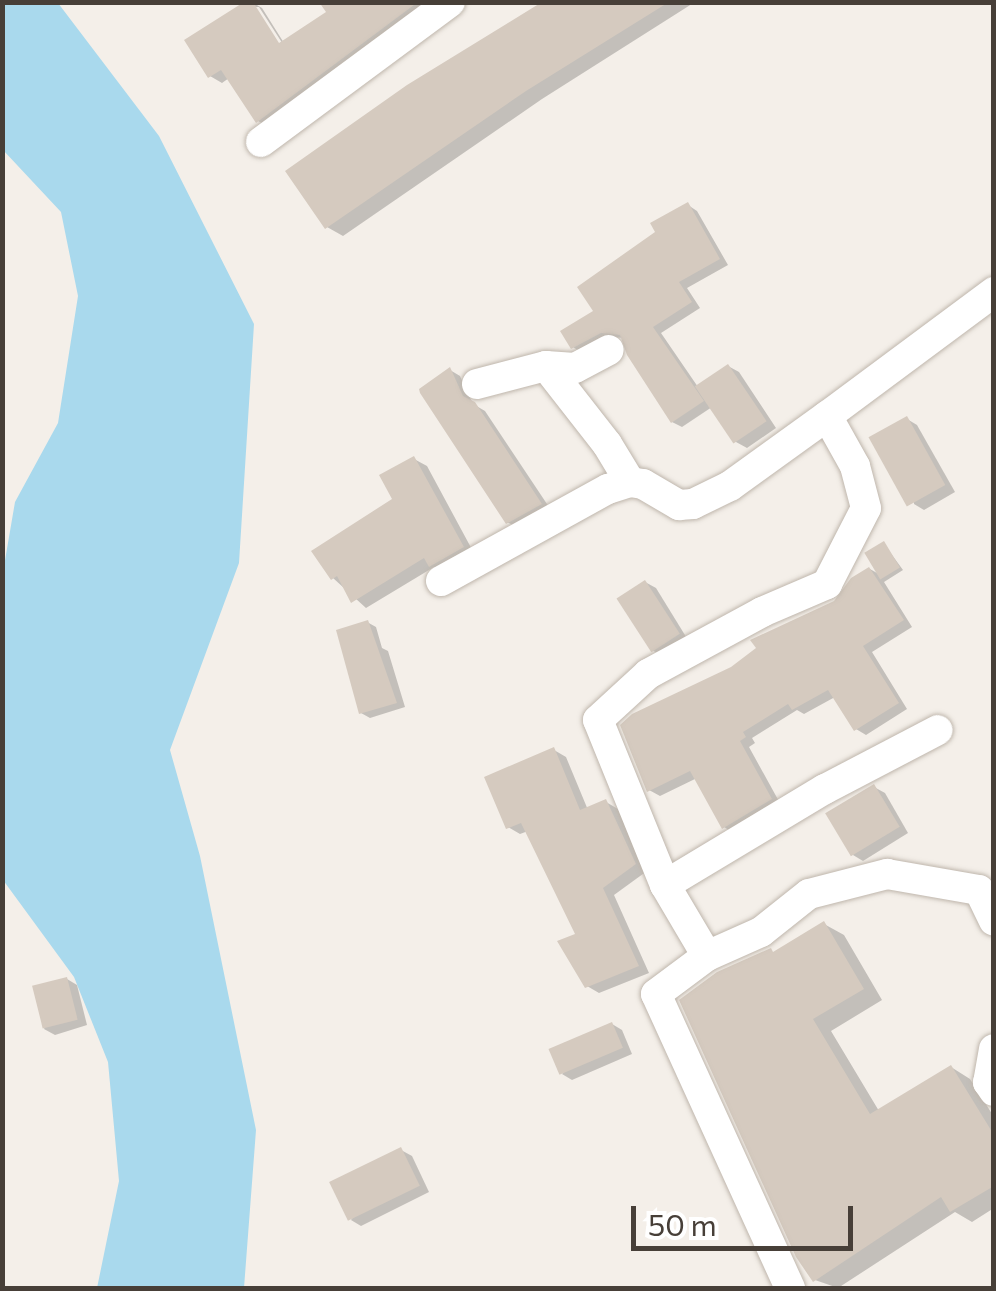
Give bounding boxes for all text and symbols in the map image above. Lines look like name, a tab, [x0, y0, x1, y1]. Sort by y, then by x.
scale bar	[636, 1186, 858, 1248]
text: 50 m	[648, 1205, 717, 1242]

